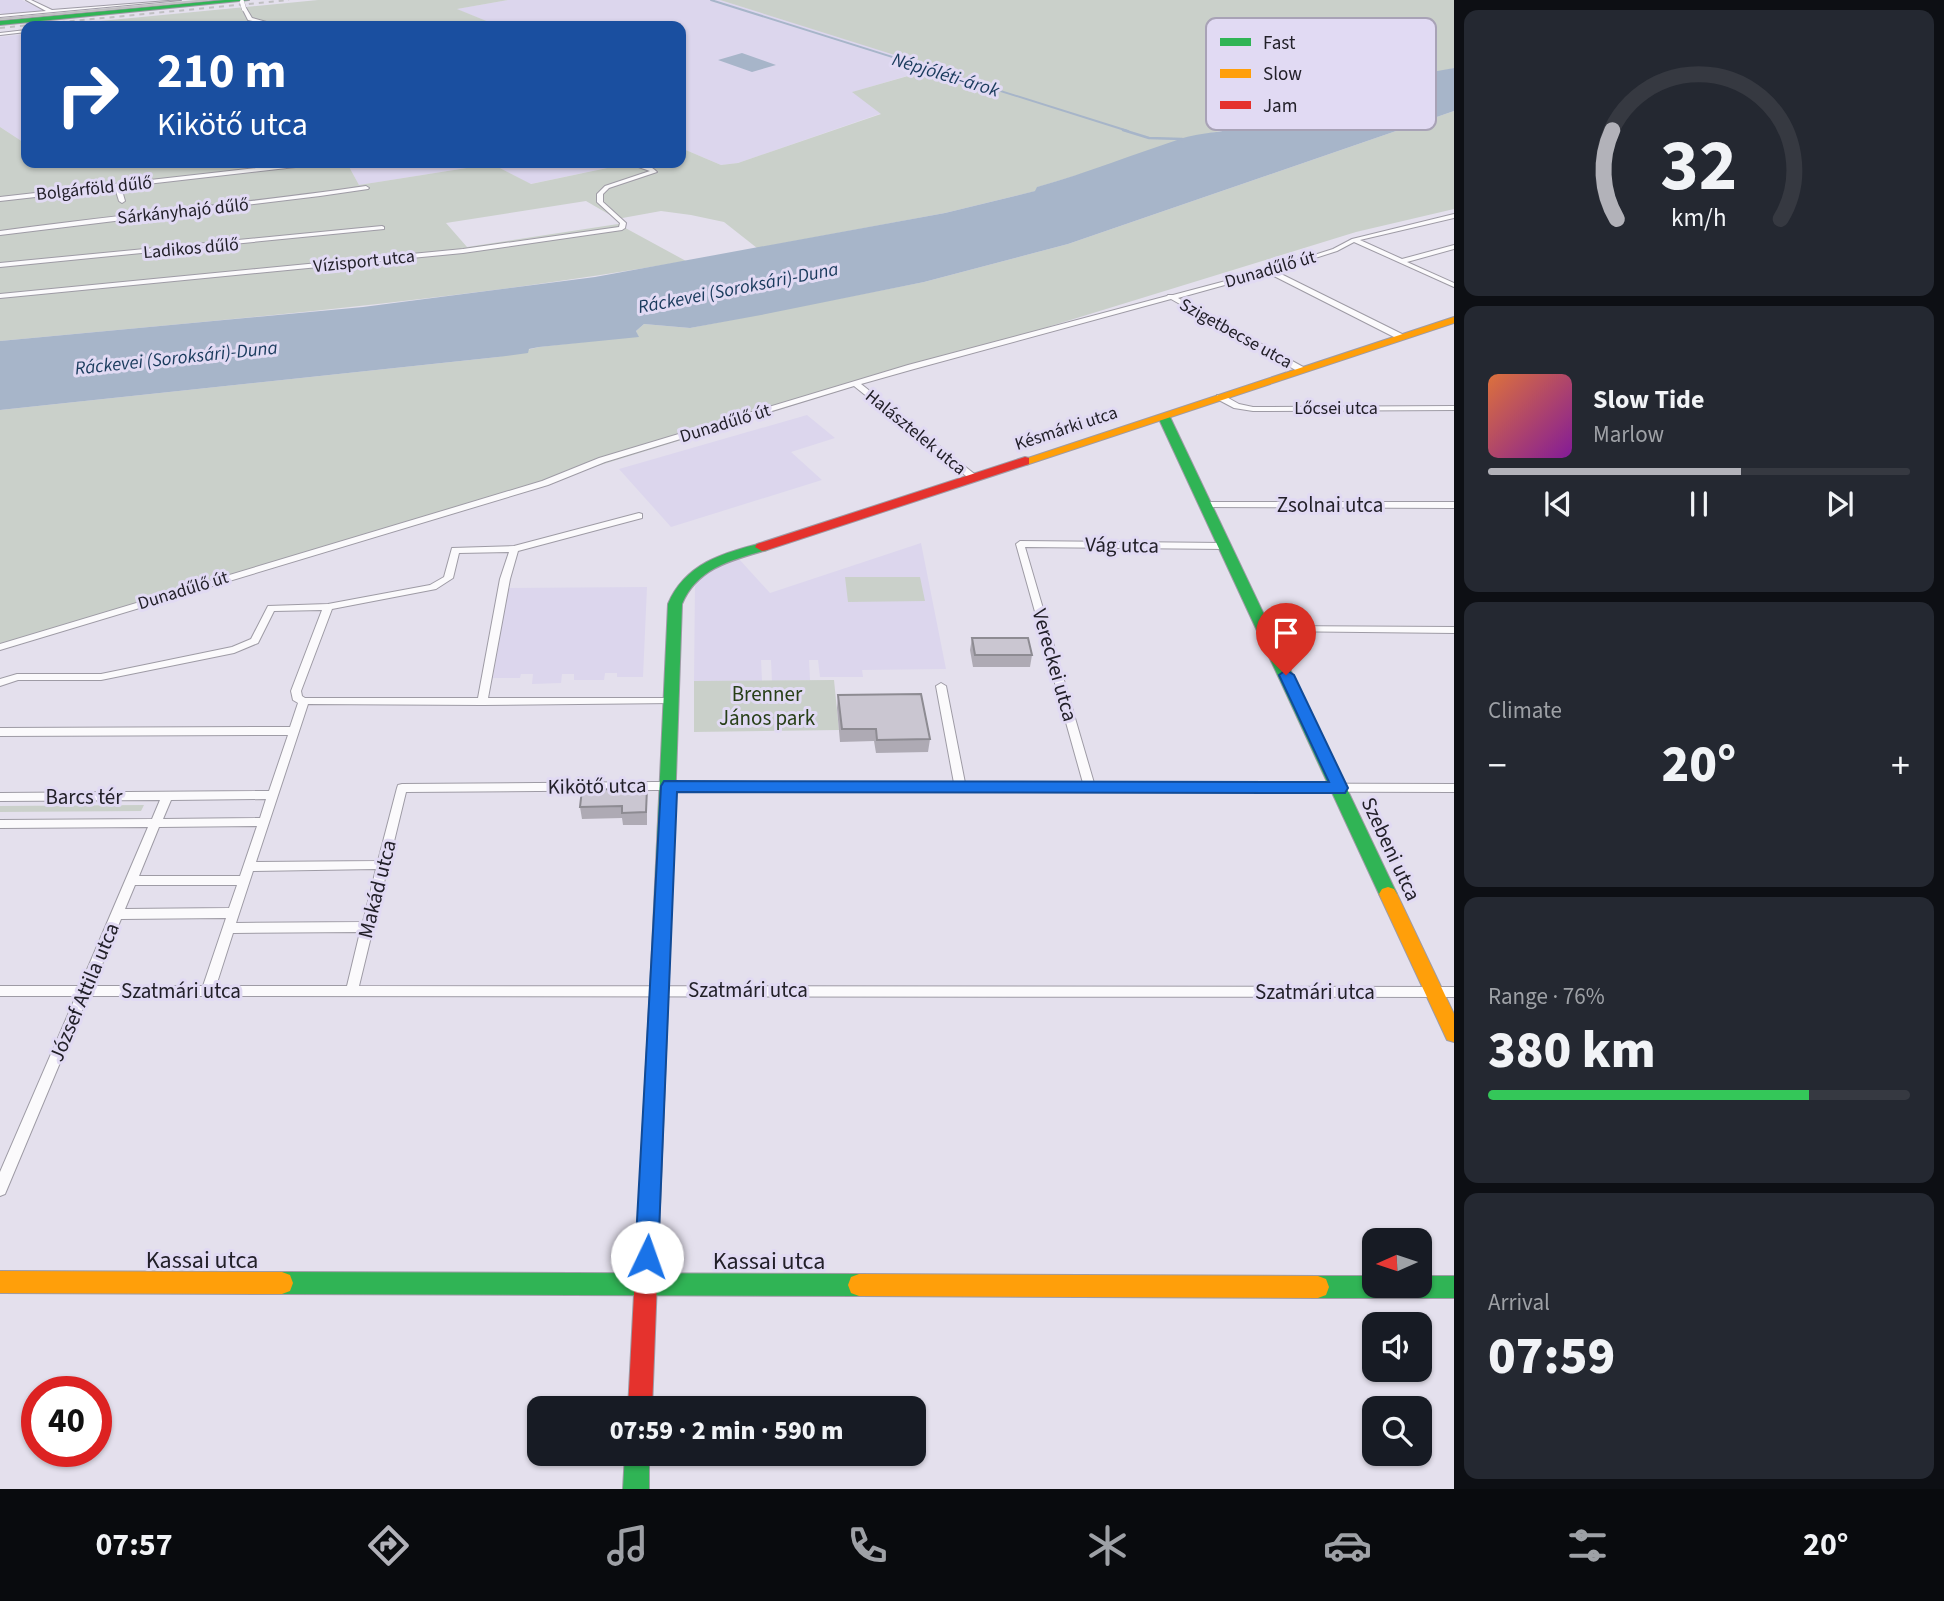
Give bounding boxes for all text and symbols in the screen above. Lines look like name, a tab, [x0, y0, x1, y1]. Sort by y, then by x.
legend	[1206, 18, 1436, 130]
text: Fast	[1263, 30, 1296, 57]
text: 210 m	[157, 37, 286, 107]
water label: Népjóléti-árok	[889, 46, 1003, 105]
icon: right	[42, 49, 133, 140]
text: Slow	[1263, 61, 1302, 88]
text: Jam	[1263, 93, 1297, 120]
text: Kikötő utca	[157, 102, 308, 148]
text: 32	[1661, 114, 1737, 218]
street label: Bolgárföld dűlő	[35, 170, 153, 207]
street label: Sárkányhajó dűlő	[116, 192, 250, 231]
text: km/h	[1671, 200, 1727, 236]
street label: Ladikos dűlő	[142, 232, 240, 265]
street label: Vízisport utca	[312, 244, 416, 279]
street label: Dunadűlő út	[1222, 245, 1318, 294]
water label: Ráckevei (Soroksári)-Duna	[636, 256, 841, 321]
street label: Szigetbecse utca	[1175, 292, 1297, 375]
water label: Ráckevei (Soroksári)-Duna	[73, 334, 279, 383]
text: Slow Tide	[1593, 381, 1704, 418]
street label: Halásztelek utca	[860, 384, 971, 481]
street label: Lőcsei utca	[1294, 396, 1378, 421]
street label: Dunadűlő út	[677, 398, 773, 449]
street label: Késmárki utca	[1012, 400, 1121, 457]
text: Marlow	[1593, 418, 1664, 451]
icon: previous	[1539, 485, 1577, 523]
icon: pause	[1680, 485, 1718, 523]
icon: next	[1821, 485, 1859, 523]
street label: Zsolnai utca	[1277, 490, 1383, 520]
street label: Vág utca	[1085, 529, 1159, 561]
street label: Dunadűlő út	[135, 565, 231, 616]
pin	[1256, 603, 1316, 675]
street label: Vereckei utca	[1025, 605, 1085, 725]
icon: arrive	[1267, 614, 1305, 652]
park label: Brenner János park	[719, 679, 816, 733]
text: Climate	[1488, 694, 1562, 727]
text: 20°	[1662, 728, 1736, 802]
text: −	[1488, 739, 1507, 793]
text: +	[1891, 739, 1910, 793]
street label: Kikötő utca	[547, 770, 647, 802]
street label: Barcs tér	[45, 782, 123, 812]
street label: Szebeni utca	[1354, 792, 1428, 906]
street label: Makád utca	[350, 837, 404, 941]
street label: József Attila utca	[41, 918, 127, 1066]
street label: Szatmári utca	[688, 975, 808, 1005]
street label: Szatmári utca	[121, 976, 241, 1006]
street label: Szatmári utca	[1255, 977, 1375, 1007]
text: Range · 76%	[1488, 980, 1605, 1013]
text: 380 km	[1488, 1014, 1656, 1088]
position arrow	[610, 1220, 684, 1294]
north arrow	[1362, 1228, 1432, 1298]
map controls	[1362, 1228, 1432, 1466]
street label: Kassai utca	[146, 1243, 258, 1278]
street label: Kassai utca	[713, 1244, 825, 1279]
text: Arrival	[1488, 1286, 1550, 1319]
button: sound	[1362, 1312, 1432, 1382]
text: 07:59	[1488, 1320, 1615, 1394]
speed limit sign: 40	[21, 1376, 112, 1467]
button: search	[1362, 1396, 1432, 1466]
text: 07:59 · 2 min · 590 m	[610, 1412, 843, 1449]
icon: directions	[364, 1521, 413, 1570]
icon: music	[603, 1521, 652, 1570]
icon: phone	[843, 1521, 892, 1570]
icon: climate	[1083, 1521, 1132, 1570]
icon: car	[1323, 1521, 1372, 1570]
icon: filters	[1563, 1521, 1612, 1570]
text: 07:57	[95, 1522, 173, 1568]
text: 20°	[1803, 1522, 1848, 1568]

